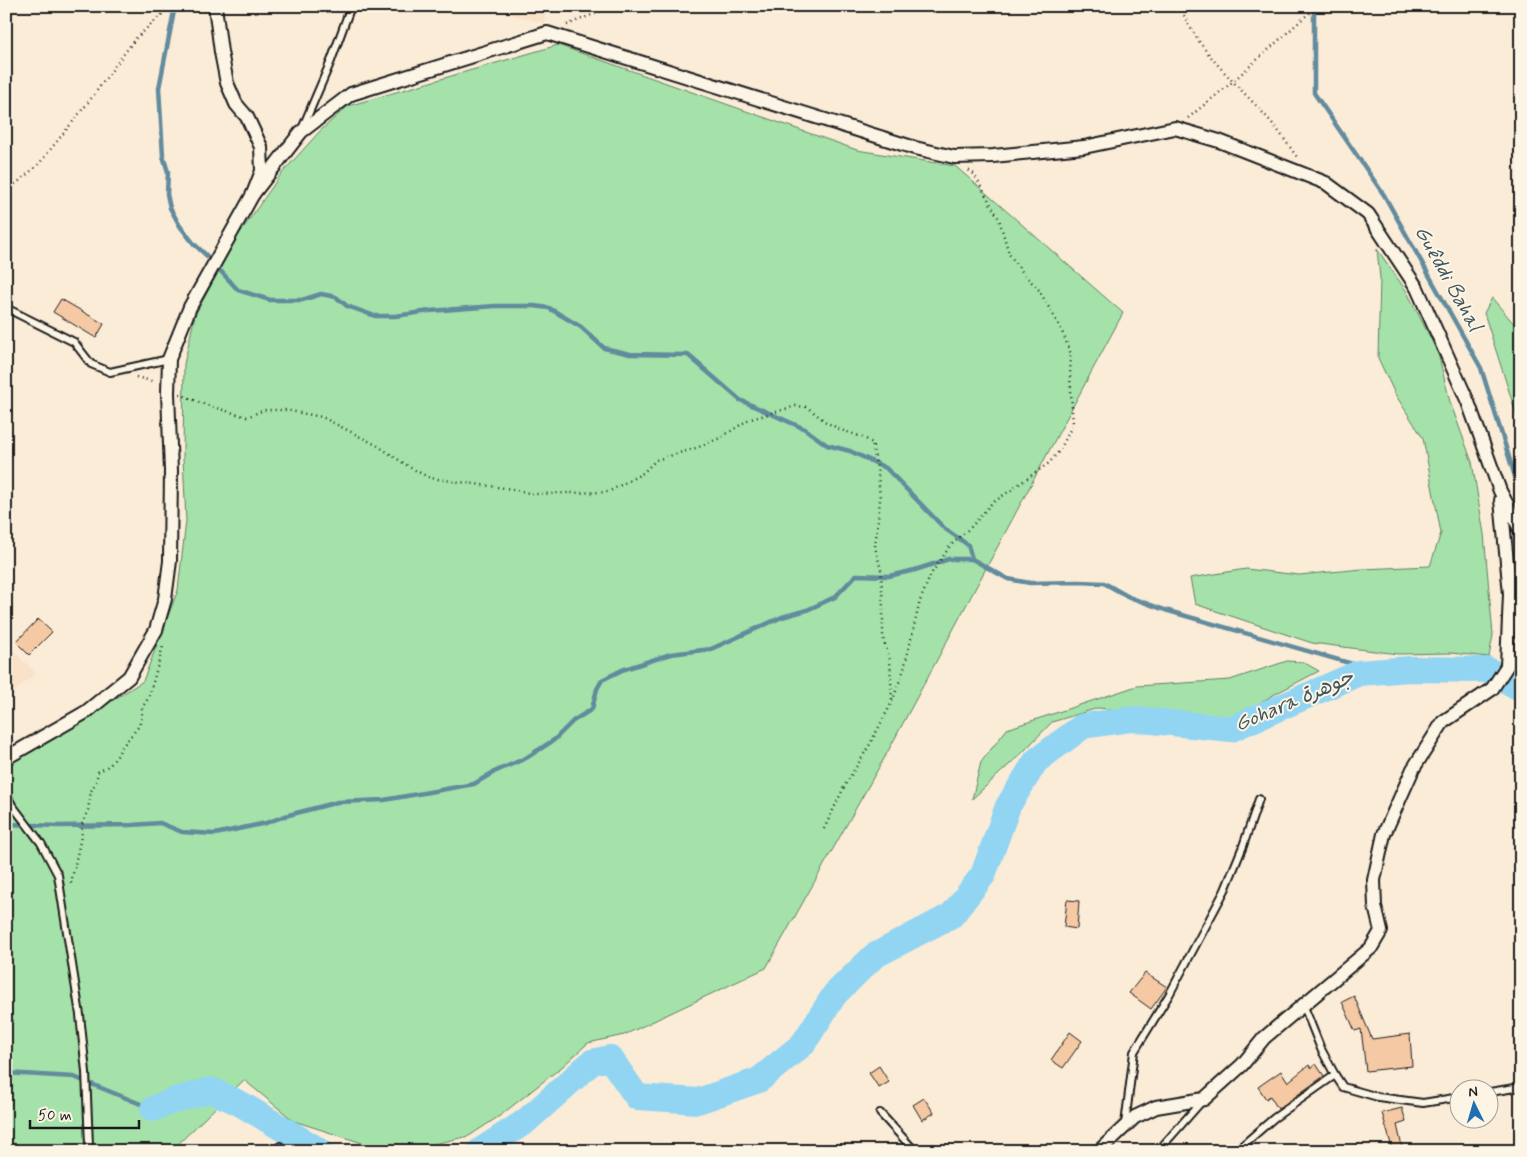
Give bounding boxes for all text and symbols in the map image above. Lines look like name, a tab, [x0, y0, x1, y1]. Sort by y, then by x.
water label: Guêddi Bahal	[1408, 221, 1490, 338]
water label: Gohara جوهرة	[1231, 663, 1359, 739]
north arrow	[1450, 1080, 1500, 1130]
text: N	[1468, 1083, 1478, 1101]
scale bar	[30, 1097, 139, 1129]
text: 50 m	[38, 1106, 72, 1126]

